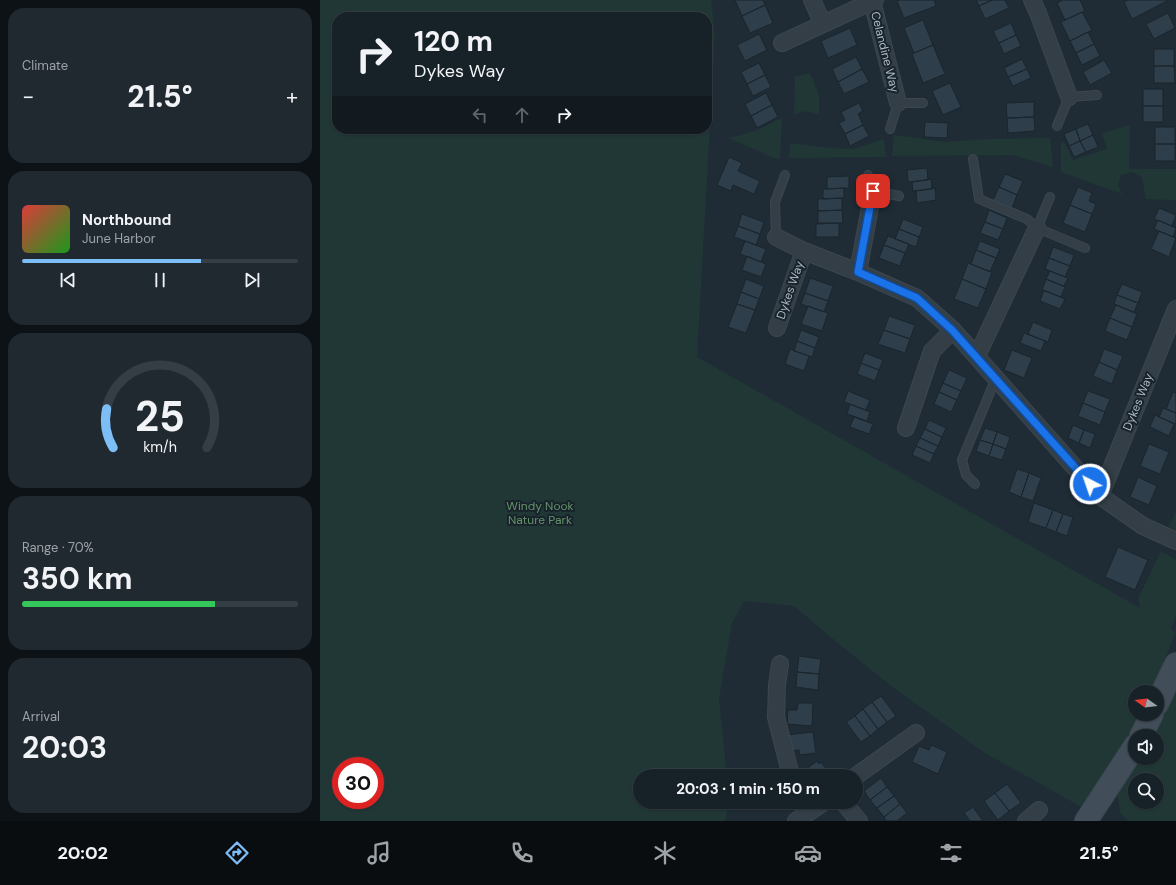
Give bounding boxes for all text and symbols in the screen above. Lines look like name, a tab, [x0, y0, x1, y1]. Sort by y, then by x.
street label: Celandine Way	[867, 10, 903, 94]
text: 120 m	[414, 23, 493, 60]
icon: right	[348, 28, 400, 80]
text: Climate	[22, 57, 68, 74]
text: Dykes Way	[414, 59, 505, 83]
text: 21.5°	[127, 77, 193, 116]
text: −	[22, 82, 34, 111]
text: +	[286, 82, 298, 111]
icon: left	[469, 104, 491, 126]
icon: ahead	[511, 104, 533, 126]
icon: right	[553, 104, 575, 126]
pin	[856, 174, 890, 208]
icon: arrive	[862, 180, 884, 202]
text: Northbound	[82, 210, 171, 230]
text: June Harbor	[82, 230, 156, 247]
street label: Dykes Way	[773, 258, 808, 321]
icon: previous	[57, 269, 79, 291]
icon: pause	[149, 269, 171, 291]
icon: next	[241, 269, 263, 291]
street label: Dykes Way	[1119, 371, 1157, 433]
text: 25	[135, 390, 185, 444]
text: km/h	[143, 438, 177, 456]
position arrow	[1069, 463, 1111, 505]
park label: Windy Nook Nature Park	[506, 498, 574, 528]
text: Range · 70%	[22, 539, 94, 556]
text: 350 km	[22, 559, 133, 598]
north arrow	[1128, 685, 1164, 721]
map controls	[1128, 685, 1164, 809]
text: Arrival	[22, 708, 60, 725]
text: 20:03	[22, 728, 107, 767]
button: sound	[1128, 729, 1164, 765]
speed limit sign: 30	[332, 757, 384, 809]
button: search	[1128, 773, 1164, 809]
text: 20:03 · 1 min · 150 m	[676, 779, 820, 799]
icon: directions	[223, 839, 251, 867]
icon: music	[365, 839, 393, 867]
icon: phone	[508, 839, 536, 867]
icon: climate	[651, 839, 679, 867]
icon: car	[794, 839, 822, 867]
icon: filters	[937, 839, 965, 867]
text: 20:02	[57, 841, 108, 865]
text: 21.5°	[1079, 841, 1119, 865]

